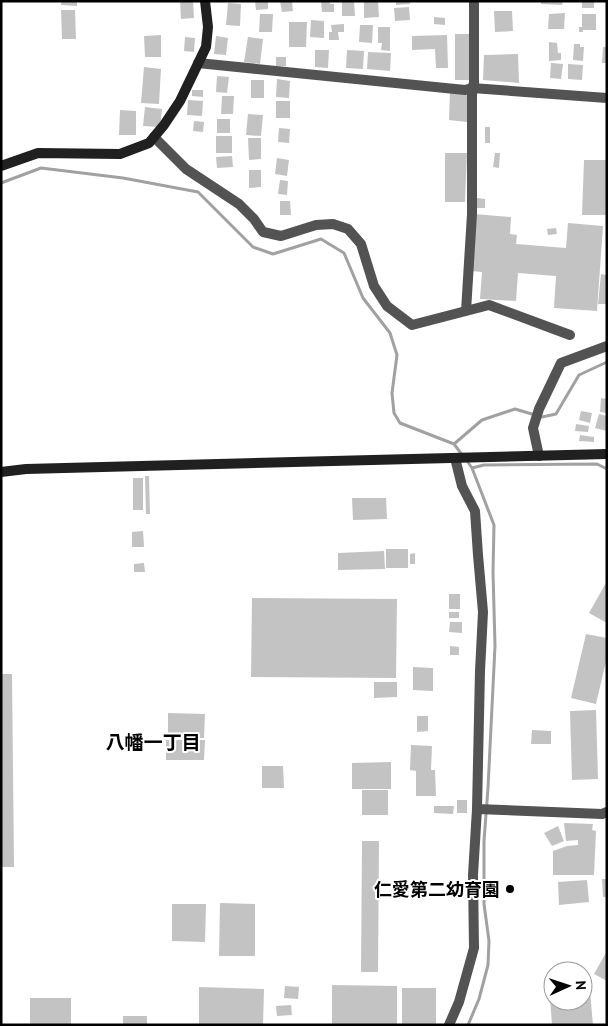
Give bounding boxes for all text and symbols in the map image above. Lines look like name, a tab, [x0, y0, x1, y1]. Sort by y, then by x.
district label: 八幡一丁目	[105, 730, 201, 754]
place label: 仁愛第二幼育園	[374, 878, 500, 901]
marker: 仁愛第二幼育園	[504, 883, 516, 895]
north arrow	[543, 961, 593, 1011]
text: N	[572, 980, 590, 990]

